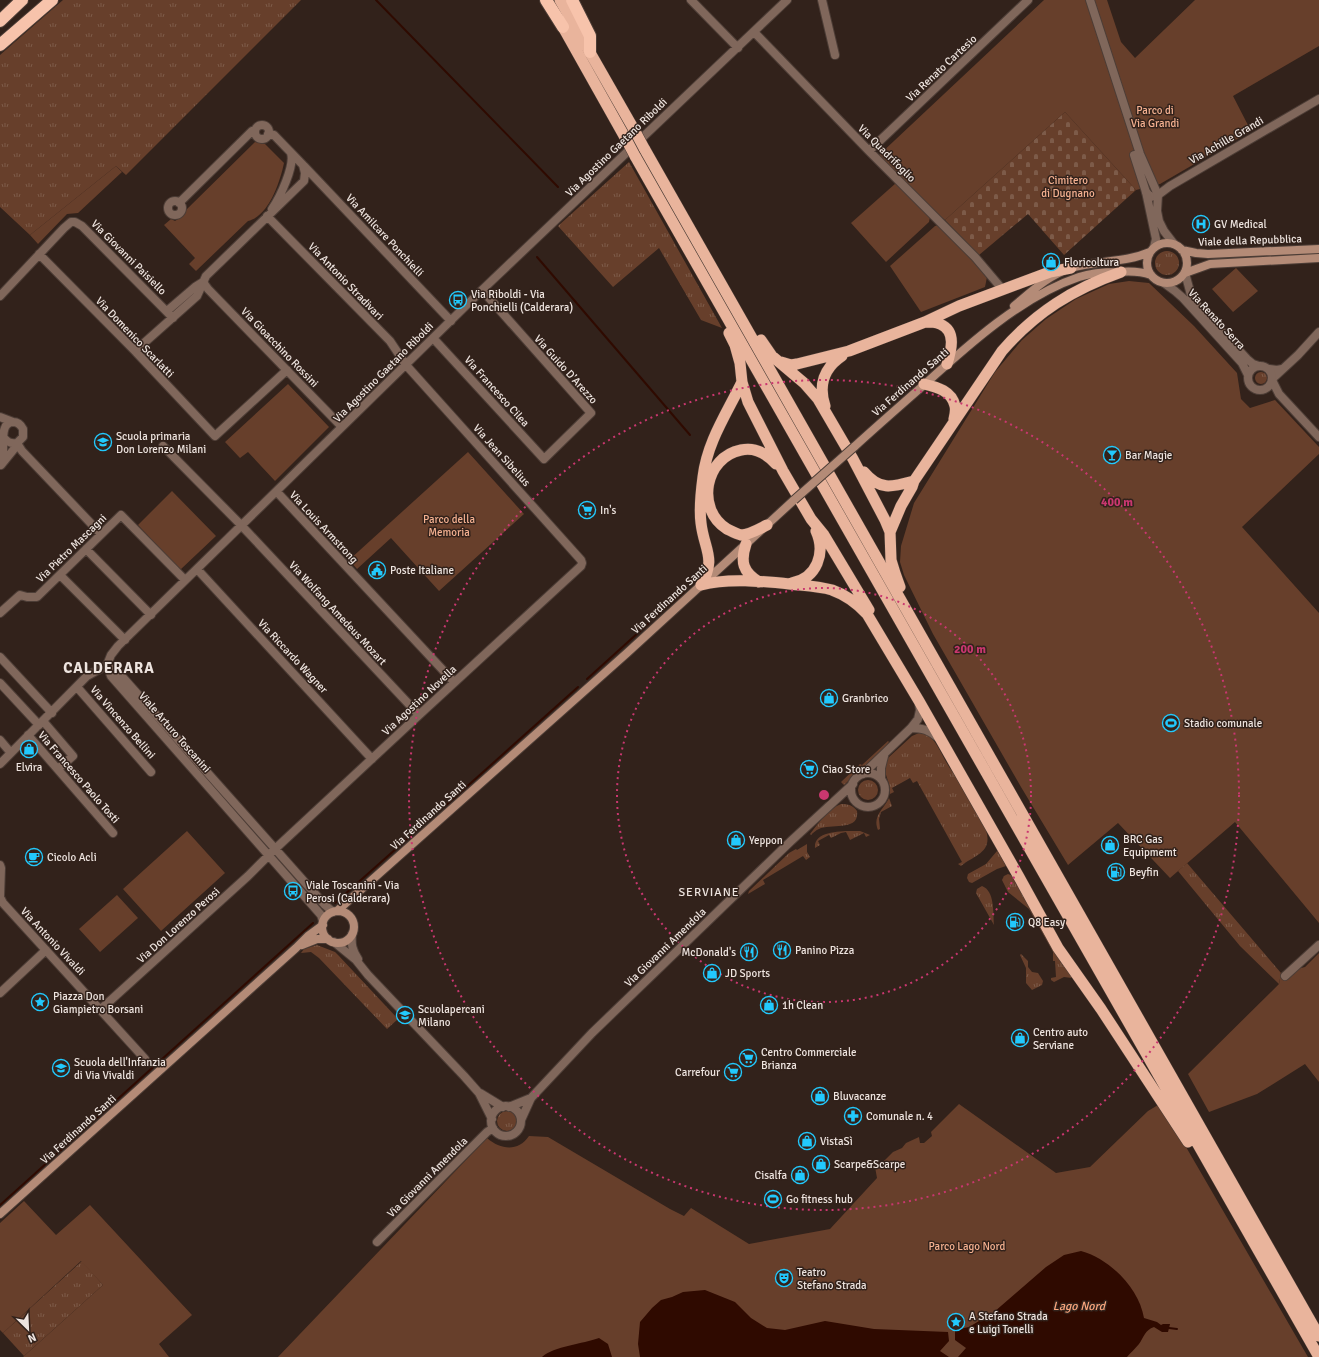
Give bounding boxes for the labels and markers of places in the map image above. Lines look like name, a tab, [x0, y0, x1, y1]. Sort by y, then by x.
hospital icon: GV Medical	[1191, 214, 1211, 234]
place label: GV Medical	[1214, 218, 1267, 231]
shop icon: Floricoltura	[1041, 252, 1061, 272]
place label: Floricoltura	[1064, 256, 1120, 269]
place label: Via Riboldi - Via Ponchielli (Calderara)	[471, 288, 573, 314]
bus stop icon: Via Riboldi - Via Ponchielli (Calderara)	[448, 290, 468, 310]
place label: Scuola primaria Don Lorenzo Milani	[116, 430, 206, 456]
school or university icon: Scuola primaria Don Lorenzo Milani	[93, 432, 113, 452]
bar icon: Bar Magie	[1102, 445, 1122, 465]
place label: Bar Magie	[1125, 449, 1172, 462]
supermarket icon: In's	[577, 500, 597, 520]
place label: In's	[600, 504, 616, 517]
public building icon: Poste Italiane	[367, 560, 387, 580]
place label: Poste Italiane	[390, 564, 454, 577]
shop icon: Granbrico	[819, 688, 839, 708]
place label: Granbrico	[842, 692, 889, 705]
sports icon: Stadio comunale	[1161, 713, 1181, 733]
place label: Stadio comunale	[1184, 717, 1262, 730]
shop icon: Elvira	[19, 739, 39, 759]
supermarket icon: Ciao Store	[799, 759, 819, 779]
place label: Elvira	[16, 761, 43, 774]
place label: Ciao Store	[822, 763, 870, 776]
centre of rings	[817, 788, 831, 802]
shop icon: Yeppon	[726, 830, 746, 850]
place label: BRC Gas Equipmemt	[1123, 833, 1177, 859]
place label: Yeppon	[749, 834, 783, 847]
shop icon: BRC Gas Equipmemt	[1100, 835, 1120, 855]
cafe icon: Cicolo Acli	[24, 847, 44, 867]
place label: Cicolo Acli	[47, 851, 97, 864]
fuel station icon: Beyfin	[1106, 862, 1126, 882]
place label: Beyfin	[1129, 866, 1159, 879]
place label: Viale Toscanini - Via Perosi (Calderara)	[306, 879, 400, 905]
bus stop icon: Viale Toscanini - Via Perosi (Calderara)	[283, 881, 303, 901]
fuel station icon: Q8 Easy	[1005, 912, 1025, 932]
place label: Q8 Easy	[1028, 916, 1066, 929]
restaurant icon: Panino Pizza	[772, 940, 792, 960]
restaurant icon: McDonald's	[739, 942, 759, 962]
place label: Panino Pizza	[795, 944, 855, 957]
place label: McDonald's	[681, 946, 736, 959]
shop icon: JD Sports	[702, 963, 722, 983]
place label: JD Sports	[725, 967, 770, 980]
place label: Piazza Don Giampietro Borsani	[53, 990, 143, 1016]
place icon: Piazza Don Giampietro Borsani	[30, 992, 50, 1012]
shop icon: 1h Clean	[759, 995, 779, 1015]
place label: 1h Clean	[782, 999, 823, 1012]
place label: Scuolapercani Milano	[418, 1003, 485, 1029]
school or university icon: Scuolapercani Milano	[395, 1005, 415, 1025]
place label: Centro auto Serviane	[1033, 1026, 1088, 1052]
shop icon: Centro auto Serviane	[1010, 1028, 1030, 1048]
place label: Centro Commerciale Brianza	[761, 1046, 857, 1072]
supermarket icon: Centro Commerciale Brianza	[738, 1048, 758, 1068]
place label: Scuola dell'Infanzia di Via Vivaldi	[74, 1056, 166, 1082]
school or university icon: Scuola dell'Infanzia di Via Vivaldi	[51, 1058, 71, 1078]
supermarket icon: Carrefour	[723, 1062, 743, 1082]
place label: Carrefour	[675, 1066, 720, 1079]
shop icon: Bluvacanze	[810, 1086, 830, 1106]
place label: Bluvacanze	[833, 1090, 886, 1103]
pharmacy icon: Comunale n. 4	[843, 1106, 863, 1126]
place label: Comunale n. 4	[866, 1110, 933, 1123]
shop icon: VistaSì	[797, 1131, 817, 1151]
place label: VistaSì	[820, 1135, 853, 1148]
shop icon: Scarpe&Scarpe	[811, 1154, 831, 1174]
place label: Scarpe&Scarpe	[834, 1158, 905, 1171]
shop icon: Cisalfa	[790, 1165, 810, 1185]
place label: Cisalfa	[755, 1169, 787, 1182]
sports icon: Go fitness hub	[763, 1189, 783, 1209]
place label: Go fitness hub	[786, 1193, 853, 1206]
place label: Teatro Stefano Strada	[797, 1266, 867, 1292]
theatre icon: Teatro Stefano Strada	[774, 1268, 794, 1288]
place label: A Stefano Strada e Luigi Tonelli	[969, 1310, 1048, 1336]
place icon: A Stefano Strada e Luigi Tonelli	[946, 1312, 966, 1332]

